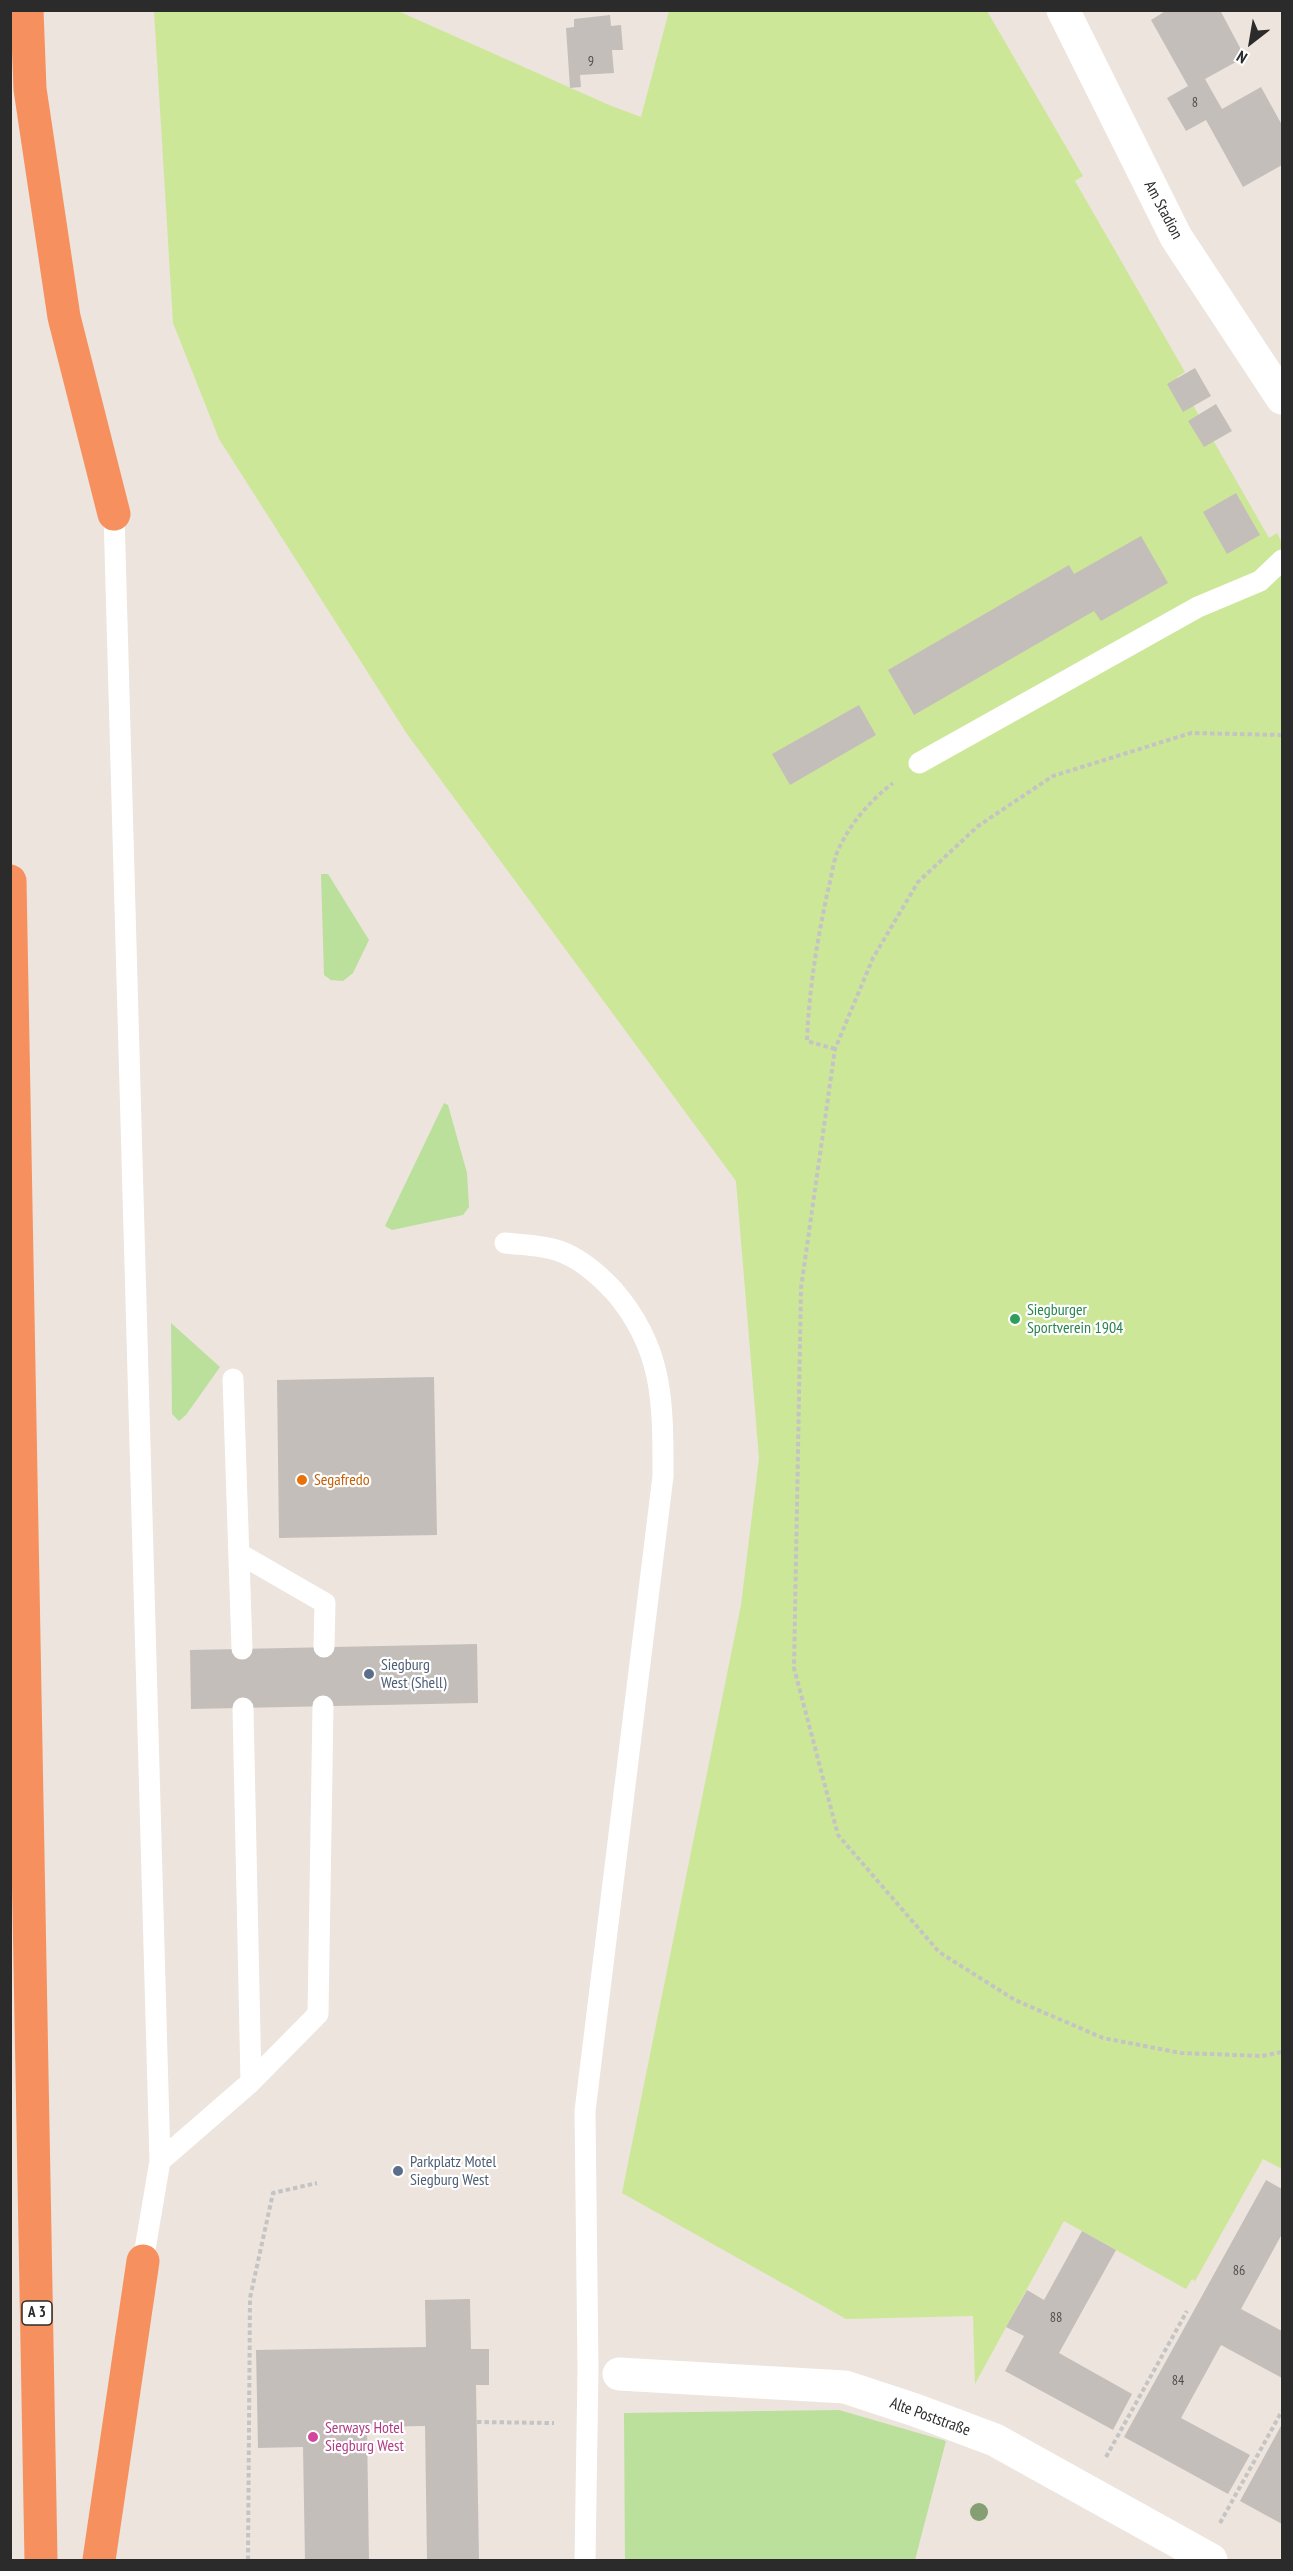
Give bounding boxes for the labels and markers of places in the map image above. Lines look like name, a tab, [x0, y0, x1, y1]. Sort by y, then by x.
place label: Siegburger Sportverein 1904	[1027, 1300, 1123, 1338]
marker: Siegburger Sportverein 1904	[1008, 1312, 1022, 1326]
place label: Segafredo	[314, 1470, 370, 1490]
marker: Segafredo	[295, 1473, 309, 1487]
place label: Siegburg West (Shell)	[381, 1655, 446, 1693]
marker: Siegburg West (Shell)	[362, 1667, 376, 1681]
place label: Parkplatz Motel Siegburg West	[410, 2152, 496, 2190]
marker: Parkplatz Motel Siegburg West	[391, 2164, 405, 2178]
place label: Serways Hotel Siegburg West	[325, 2418, 404, 2456]
marker: Serways Hotel Siegburg West	[306, 2430, 320, 2444]

